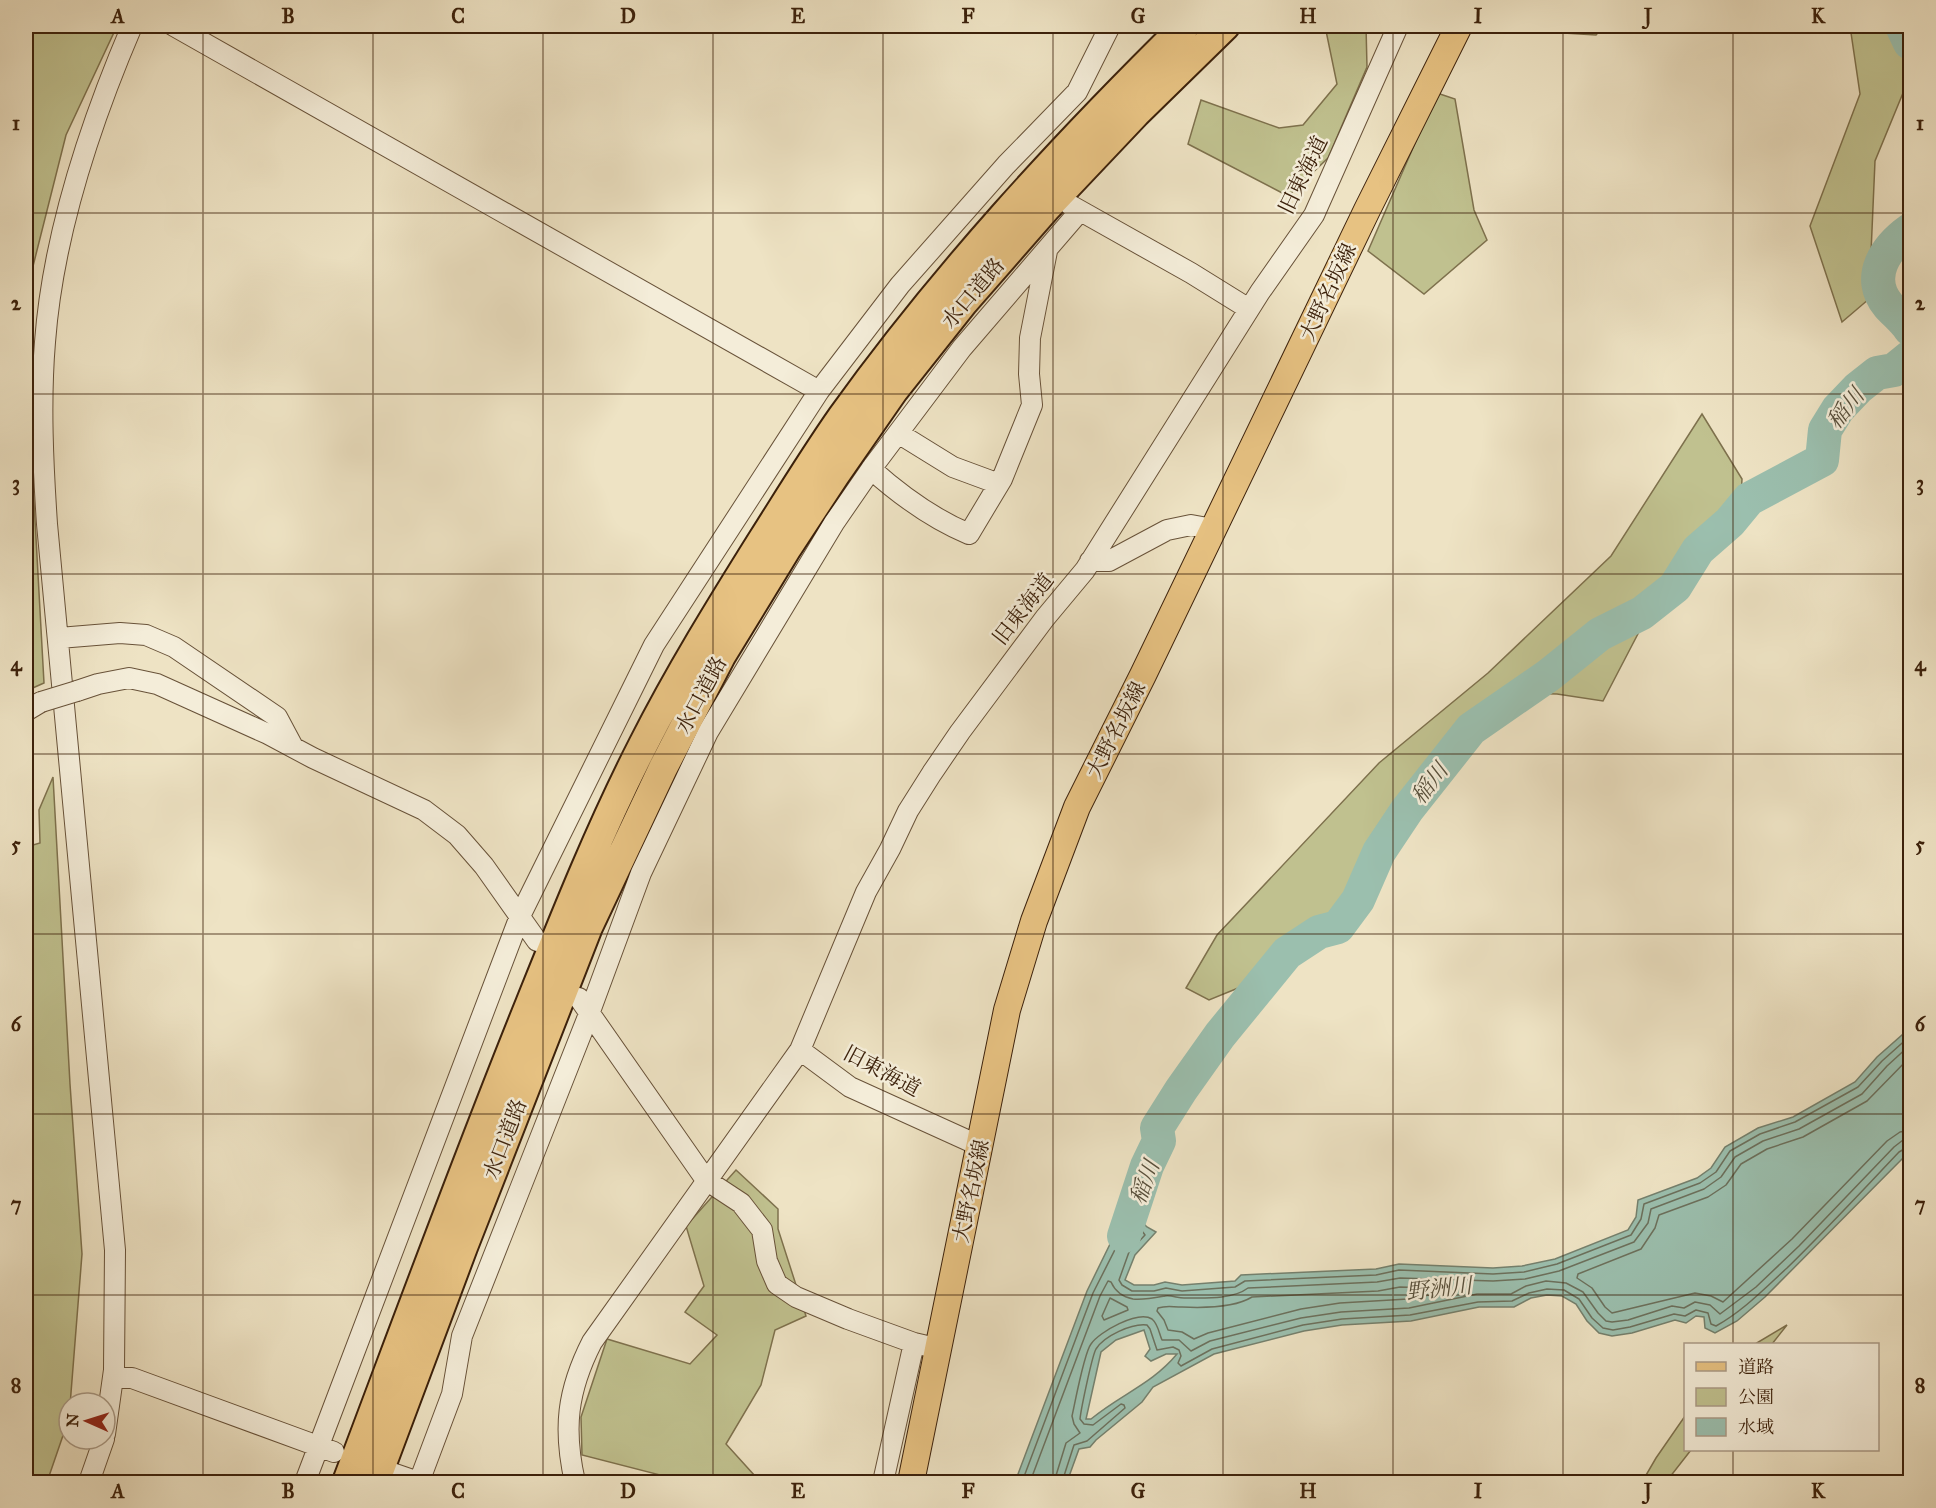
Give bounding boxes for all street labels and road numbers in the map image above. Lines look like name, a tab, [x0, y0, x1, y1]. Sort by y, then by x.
street label: 旧東海道	[1273, 132, 1333, 218]
street label: 大野名坂線	[1294, 239, 1362, 345]
street label: 水口道路	[936, 252, 1010, 334]
street label: 旧東海道	[987, 568, 1059, 650]
street label: 水口道路	[670, 652, 732, 738]
street label: 大野名坂線	[1081, 677, 1151, 783]
street label: 旧東海道	[839, 1040, 925, 1102]
street label: 水口道路	[478, 1095, 532, 1183]
street label: 大野名坂線	[947, 1137, 995, 1245]

